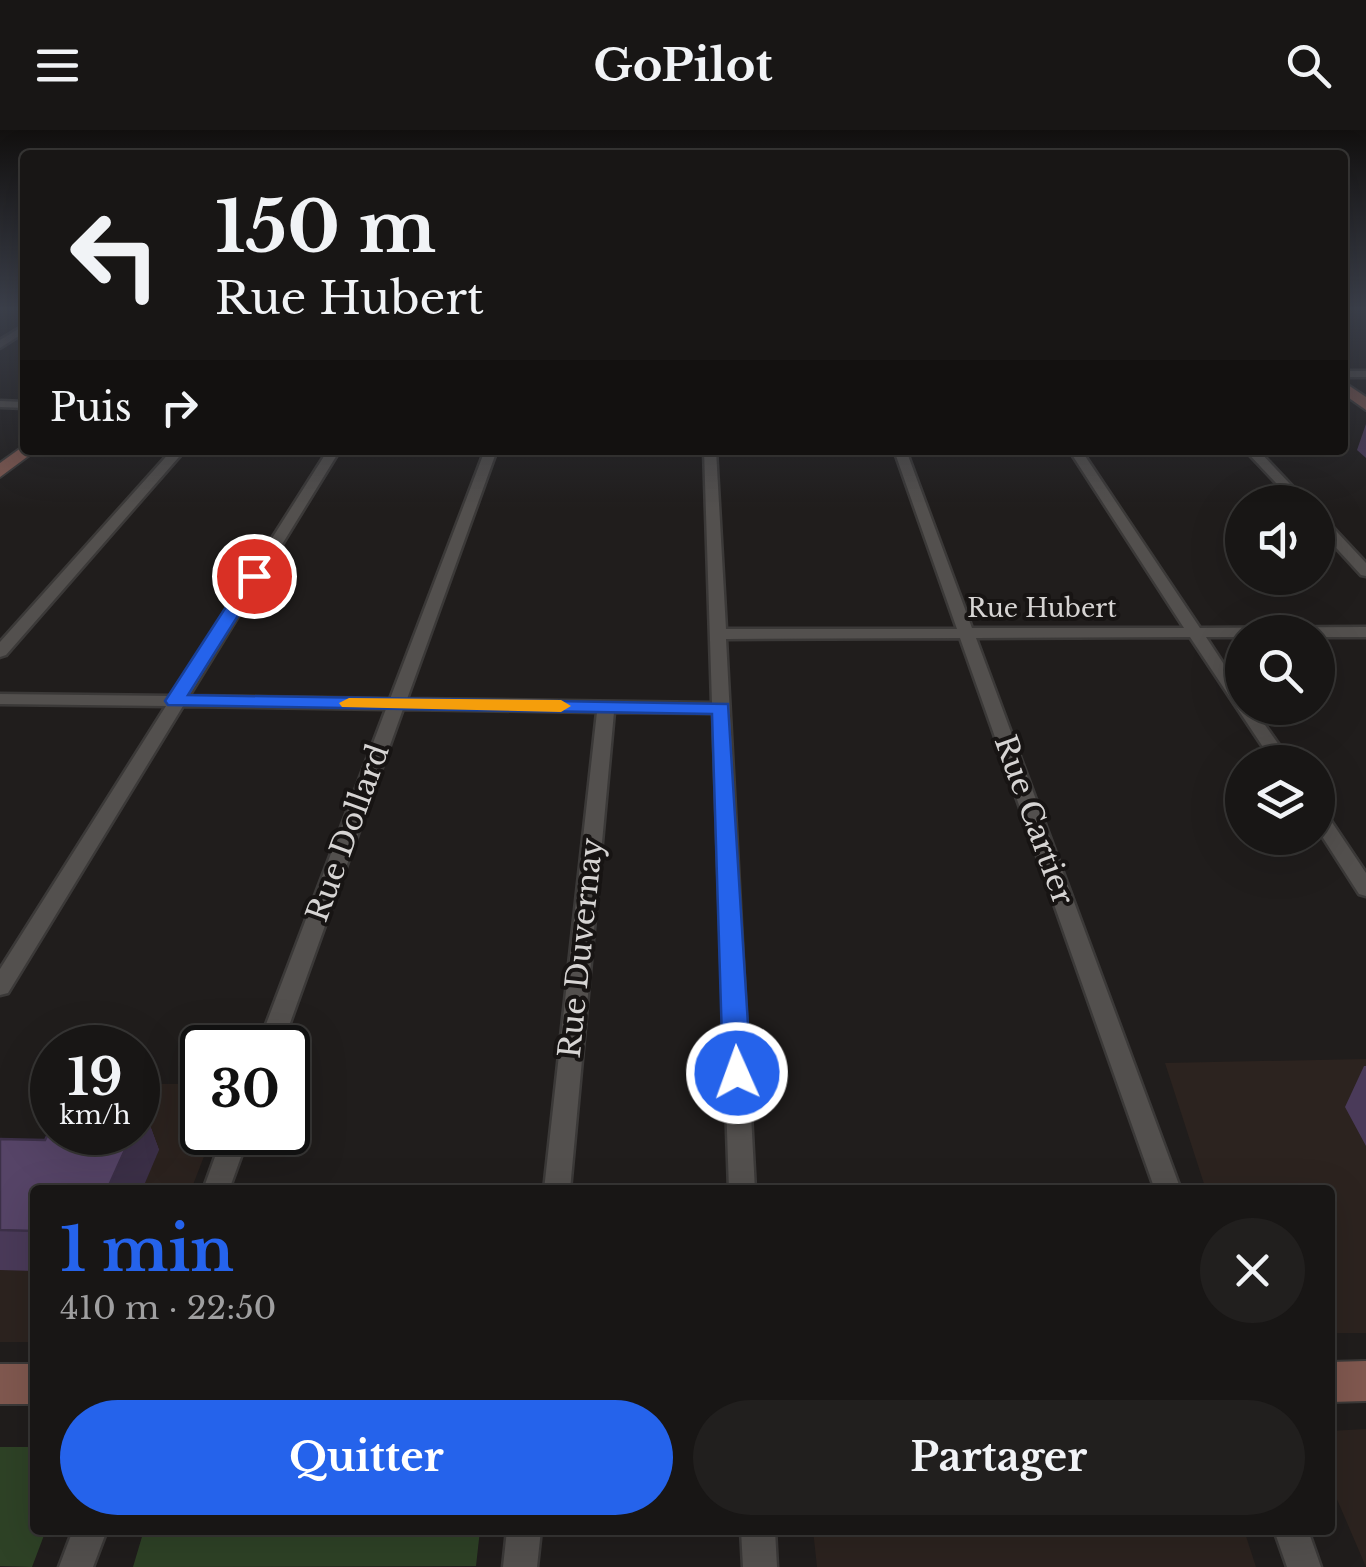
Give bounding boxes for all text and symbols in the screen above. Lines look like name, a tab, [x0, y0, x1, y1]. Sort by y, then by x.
text: GoPilot	[593, 37, 773, 93]
icon: menu	[30, 38, 85, 93]
icon: search	[1281, 38, 1336, 93]
text: 150 m	[215, 184, 436, 271]
icon: left	[50, 190, 180, 320]
text: Rue Hubert	[215, 270, 484, 326]
icon: right	[152, 380, 207, 435]
text: Puis	[50, 384, 132, 431]
map controls	[1225, 485, 1335, 855]
button: sound	[1225, 485, 1335, 595]
pin	[212, 534, 297, 619]
icon: arrive	[227, 549, 282, 604]
street label: Rue Hubert	[967, 593, 1117, 624]
button: search	[1225, 615, 1335, 725]
street label: Rue Cartier	[987, 730, 1082, 910]
street label: Rue Dollard	[298, 739, 397, 927]
button: layers	[1225, 745, 1335, 855]
street label: Rue Duvernay	[551, 836, 610, 1060]
position arrow	[685, 1021, 789, 1125]
speed limit sign: 30	[180, 1025, 310, 1155]
text: 19	[67, 1046, 123, 1109]
text: km/h	[60, 1100, 130, 1131]
text: 1 min	[60, 1213, 234, 1287]
button: close	[1200, 1218, 1305, 1323]
text: 410 m · 22:50	[60, 1288, 276, 1328]
button: Quitter	[60, 1400, 673, 1515]
button: Partager	[693, 1400, 1305, 1515]

